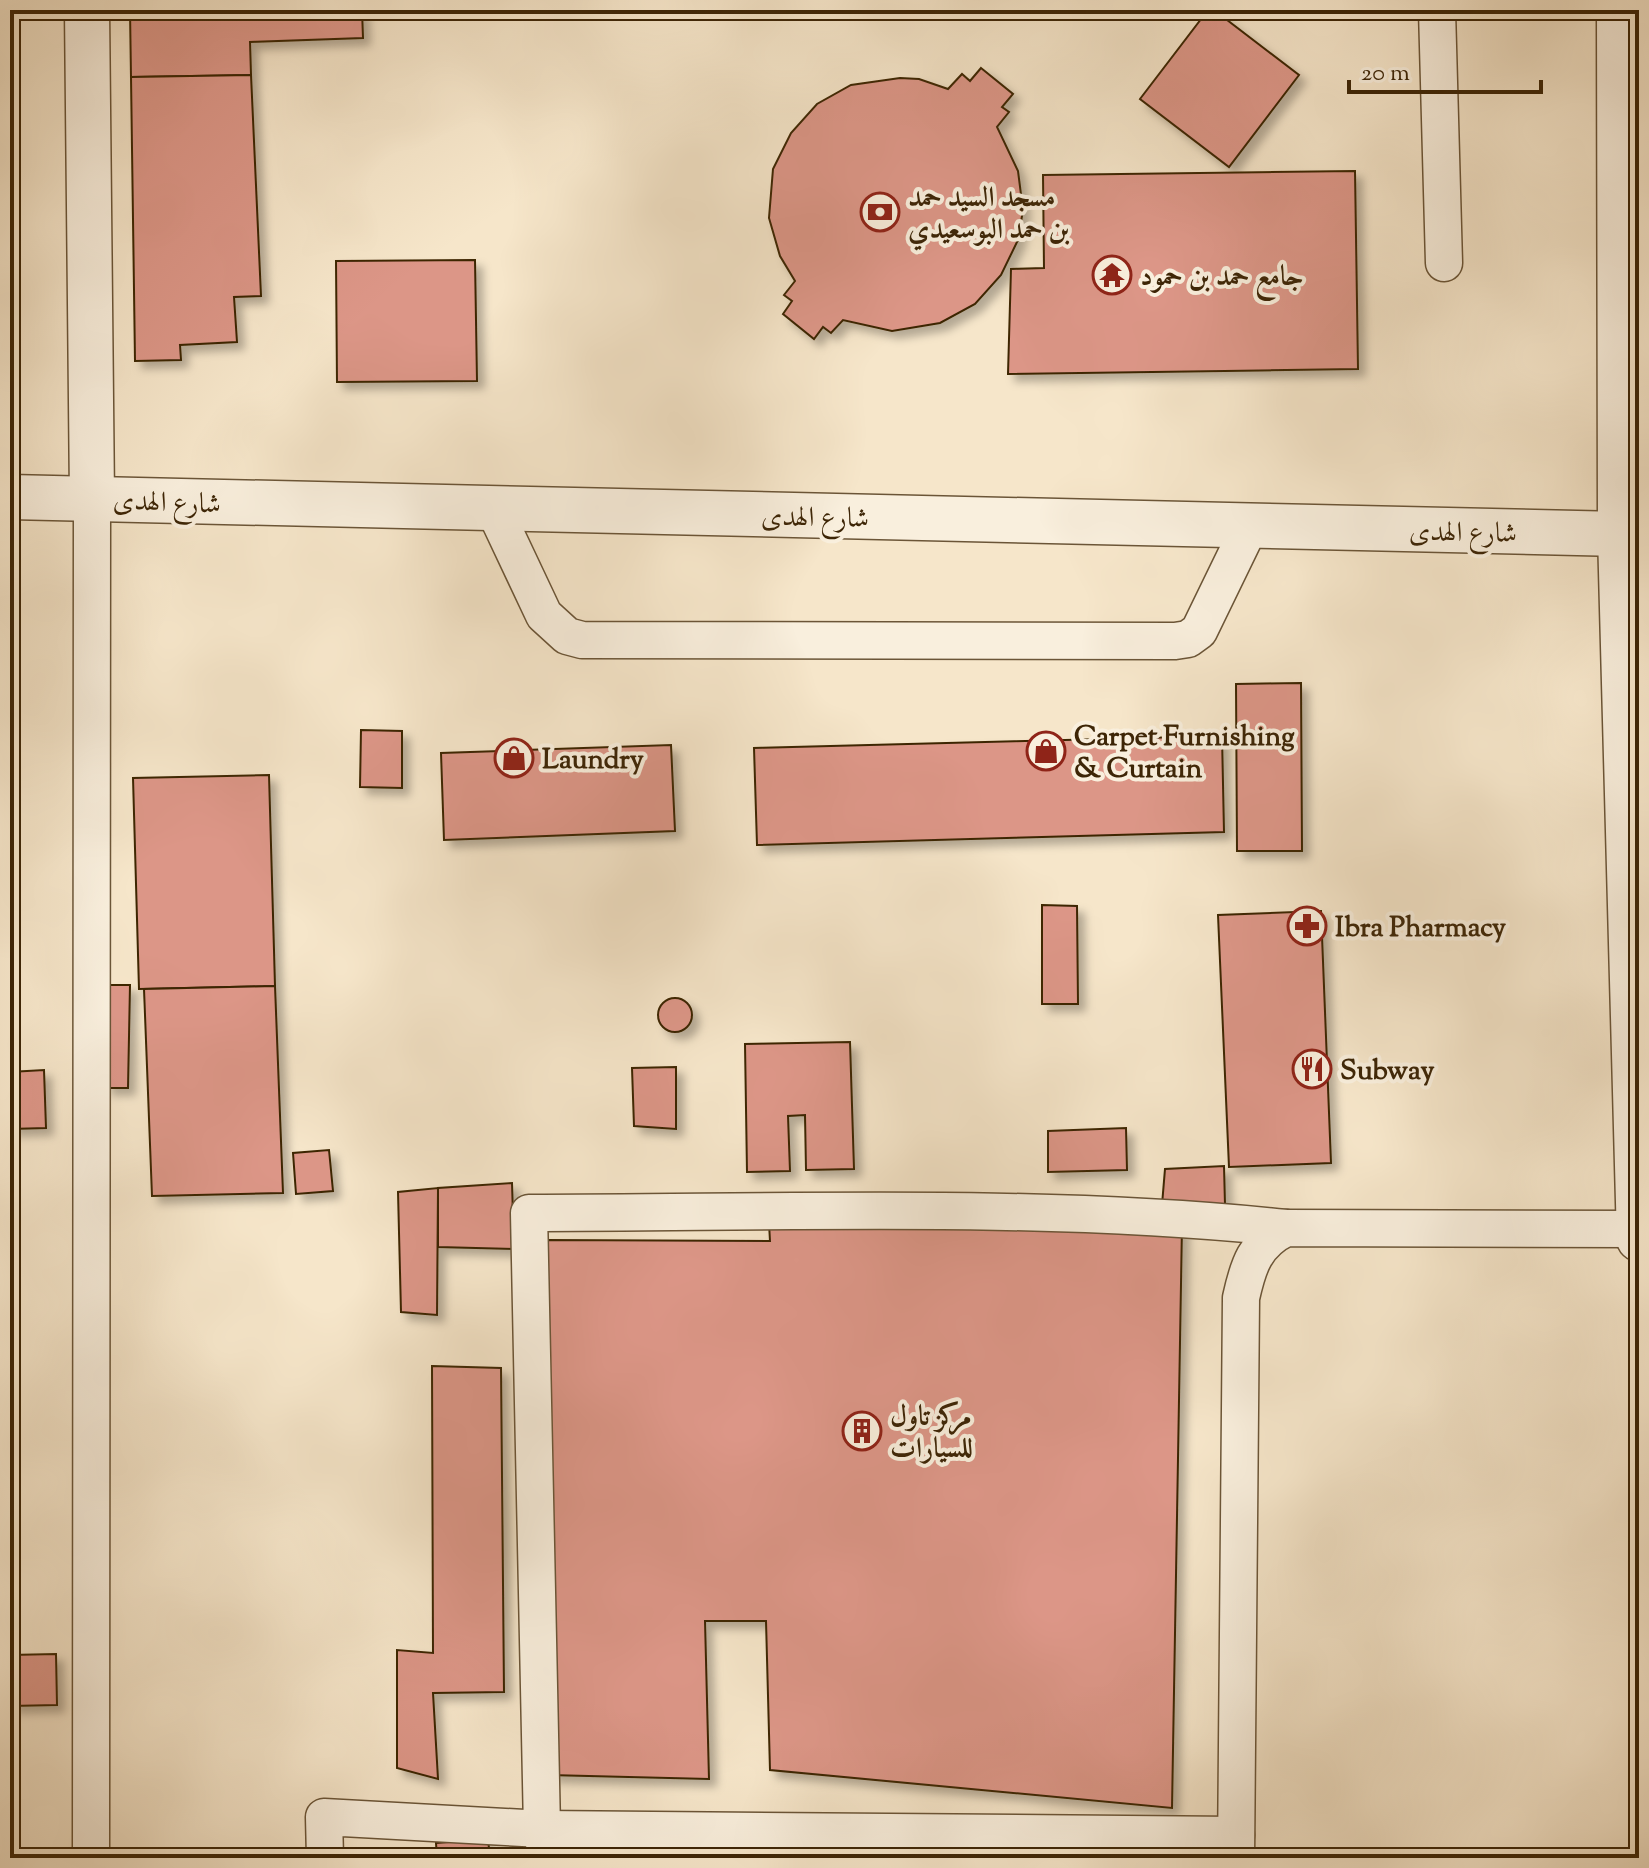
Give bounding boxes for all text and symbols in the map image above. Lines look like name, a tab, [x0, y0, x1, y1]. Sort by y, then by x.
scale bar	[1349, 44, 1541, 94]
text: 20 m	[1361, 57, 1410, 91]
place label: مسجد السيد حمد بن حمد البوسعيدي	[908, 179, 1070, 251]
bank icon: مسجد السيد حمد بن حمد البوسعيدي	[859, 191, 901, 233]
temple icon: جامع حمد بن حمود	[1091, 254, 1133, 296]
place label: جامع حمد بن حمود	[1140, 258, 1303, 302]
street label: شارع الهدى	[112, 482, 222, 527]
street label: شارع الهدى	[760, 498, 869, 541]
street label: شارع الهدى	[1408, 513, 1517, 556]
place label: Carpet Furnishing & Curtain	[1074, 718, 1295, 790]
shop icon: Carpet Furnishing & Curtain	[1025, 730, 1067, 772]
shop icon: Laundry	[493, 737, 535, 779]
place label: Laundry	[542, 741, 644, 781]
pharmacy icon: Ibra Pharmacy	[1286, 905, 1328, 947]
place label: Ibra Pharmacy	[1335, 909, 1506, 949]
restaurant icon: Subway	[1291, 1048, 1333, 1090]
place label: Subway	[1340, 1052, 1435, 1092]
place label: مركز تاول للسيارات	[890, 1398, 973, 1470]
building icon: مركز تاول للسيارات	[841, 1410, 883, 1452]

